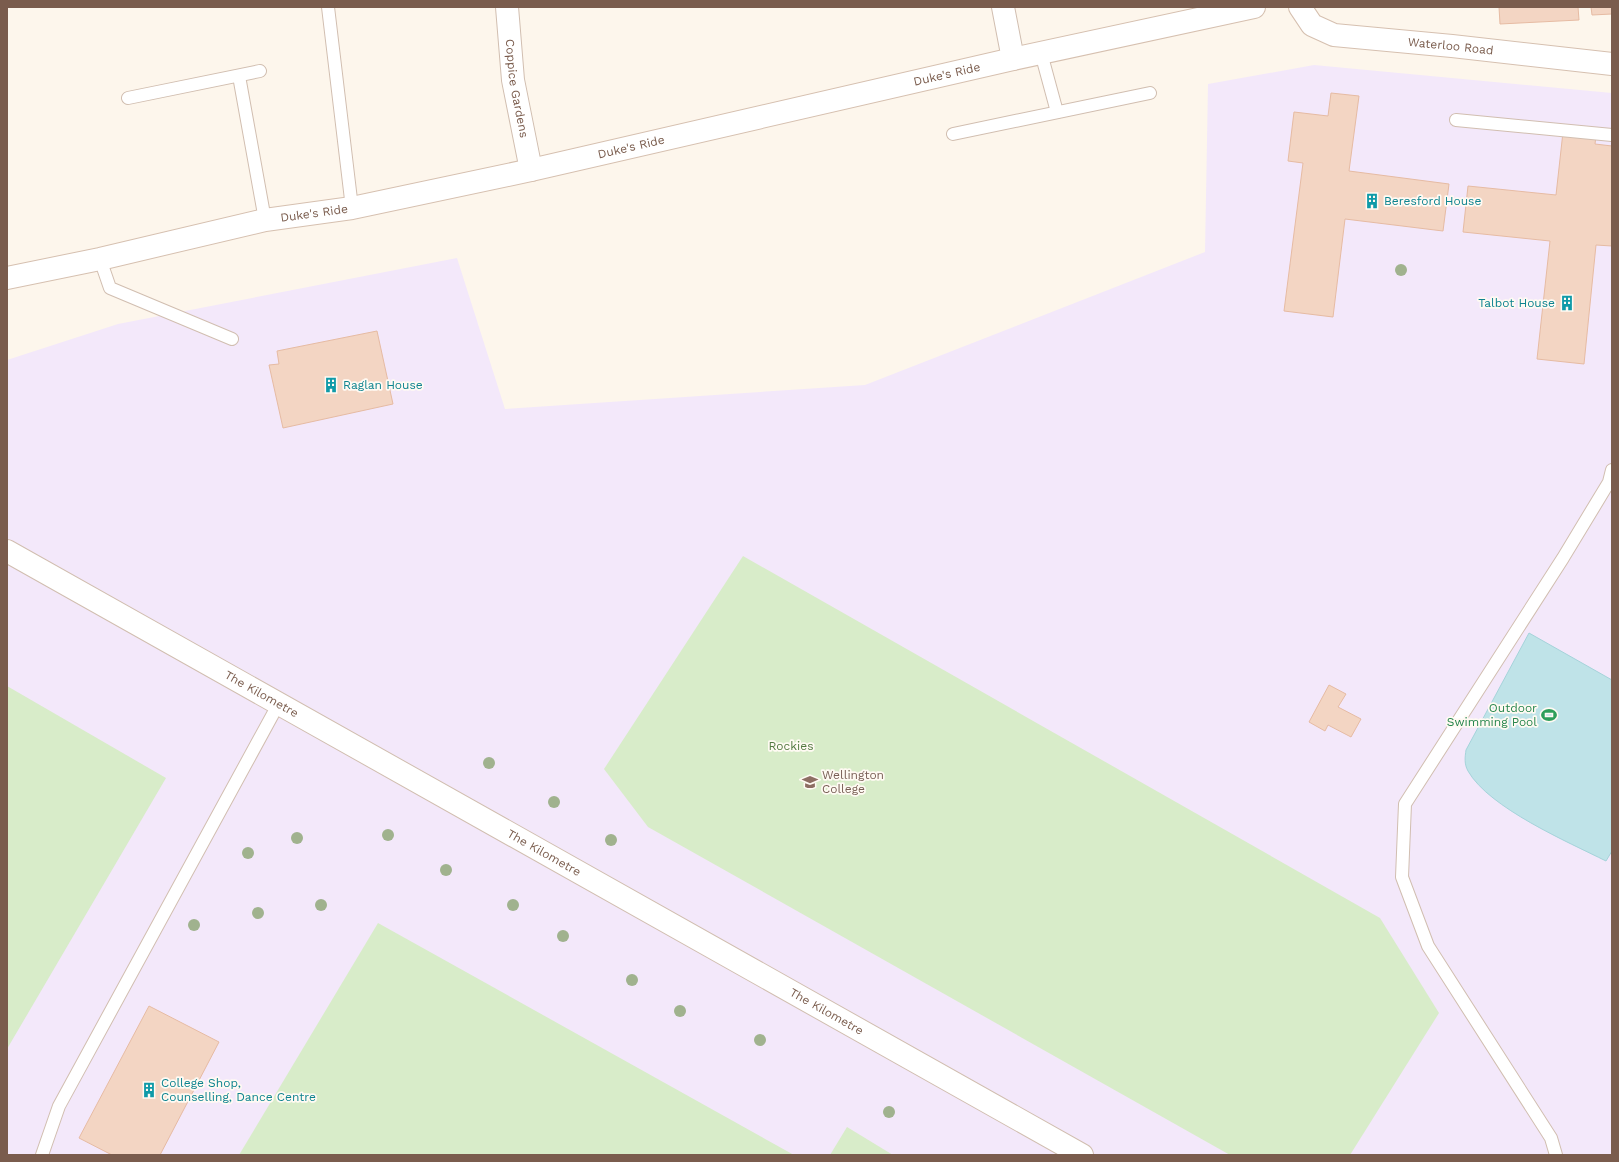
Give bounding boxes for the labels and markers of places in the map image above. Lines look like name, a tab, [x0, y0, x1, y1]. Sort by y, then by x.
building icon: Beresford House	[1363, 192, 1381, 210]
place label: Beresford House	[1384, 194, 1481, 208]
building icon: Talbot House	[1558, 294, 1576, 312]
place label: Talbot House	[1478, 296, 1555, 310]
building icon: Raglan House	[322, 376, 340, 394]
place label: Raglan House	[343, 378, 423, 392]
place label: Outdoor Swimming Pool	[1447, 701, 1537, 729]
sports icon: Outdoor Swimming Pool	[1540, 706, 1558, 724]
place label: Wellington College	[822, 768, 884, 796]
school or university icon: Wellington College	[801, 773, 819, 791]
place label: College Shop, Counselling, Dance Centre	[161, 1076, 316, 1104]
building icon: College Shop, Counselling, Dance Centre	[140, 1081, 158, 1099]

